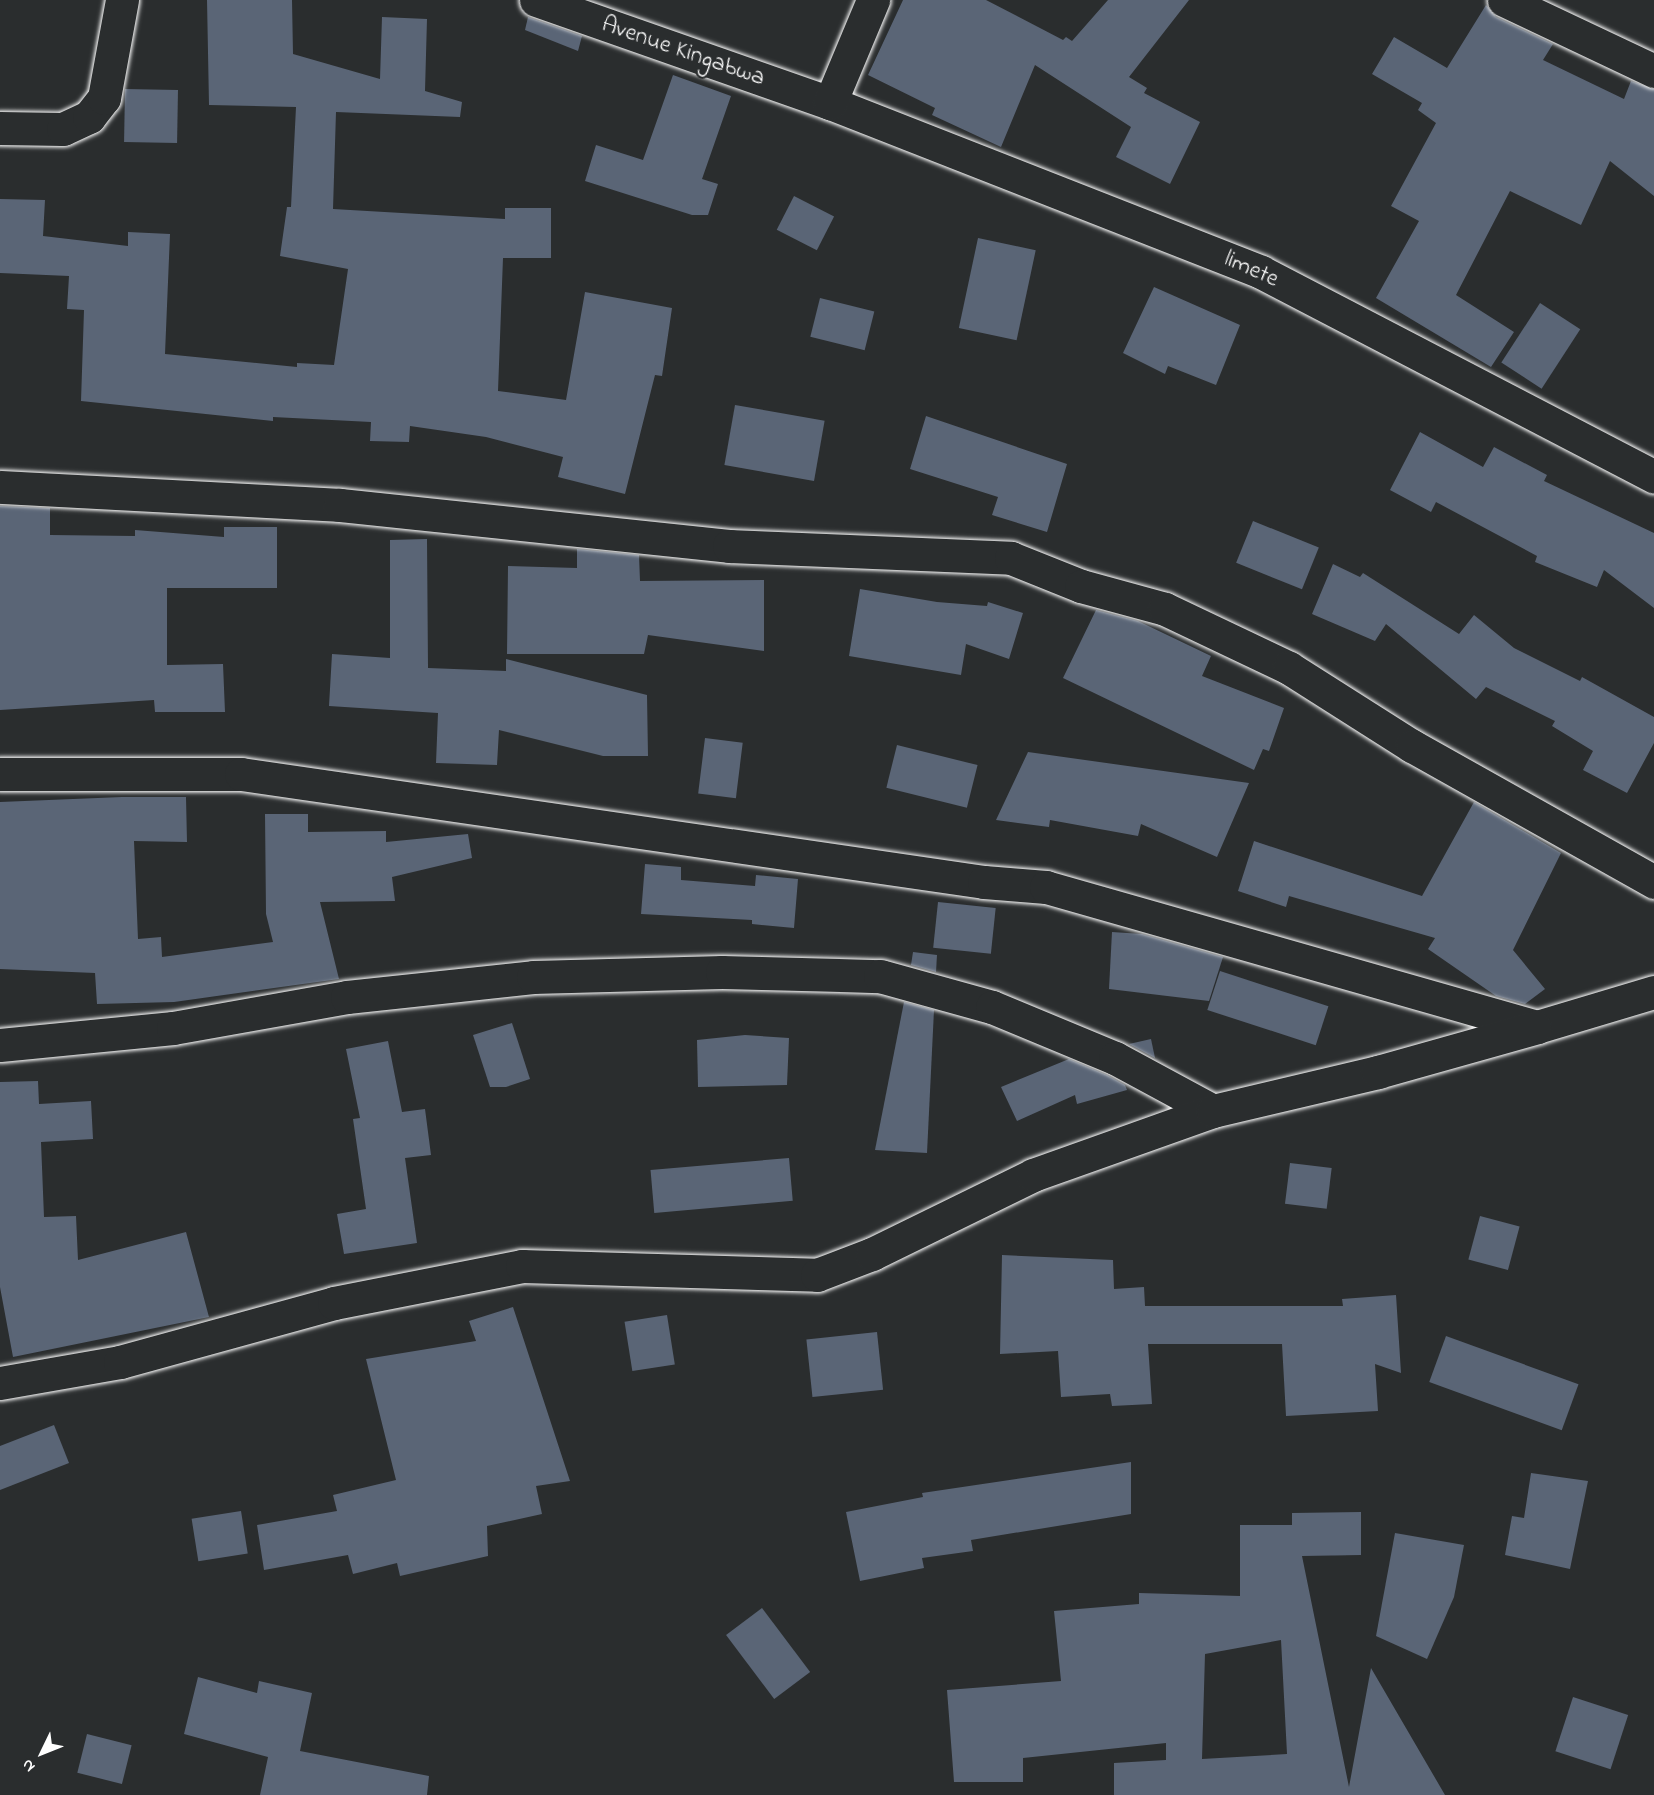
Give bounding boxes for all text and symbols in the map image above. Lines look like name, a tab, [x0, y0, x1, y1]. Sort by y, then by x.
street label: Avenue Kingabwa	[598, 11, 768, 93]
street label: limete	[1219, 245, 1283, 295]
north arrow	[12, 1723, 72, 1783]
text: N	[16, 1753, 41, 1777]

